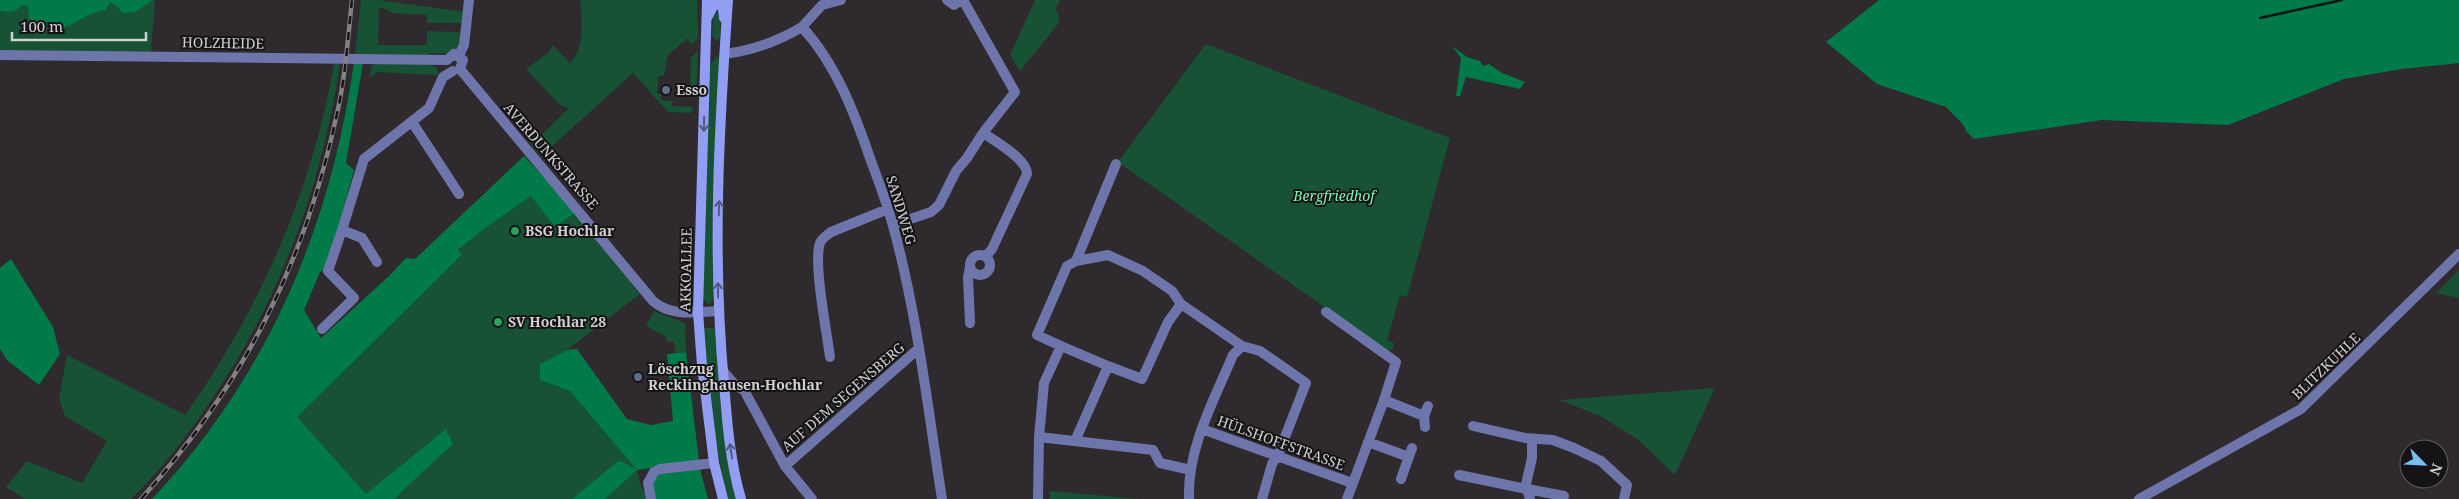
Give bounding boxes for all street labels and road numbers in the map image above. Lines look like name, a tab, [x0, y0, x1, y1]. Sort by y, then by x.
street label: HOLZHEIDE	[182, 32, 265, 53]
street label: AVERDUNKSTRASSE	[500, 98, 603, 213]
street label: SANDWEG	[882, 173, 921, 247]
street label: AKKOALLEE	[675, 228, 696, 312]
street label: BLITZKUHLE	[2287, 328, 2364, 403]
street label: AUF DEM SEGENSBERG	[777, 338, 908, 455]
street label: HÜLSHOFFSTRASSE	[1215, 411, 1348, 475]

